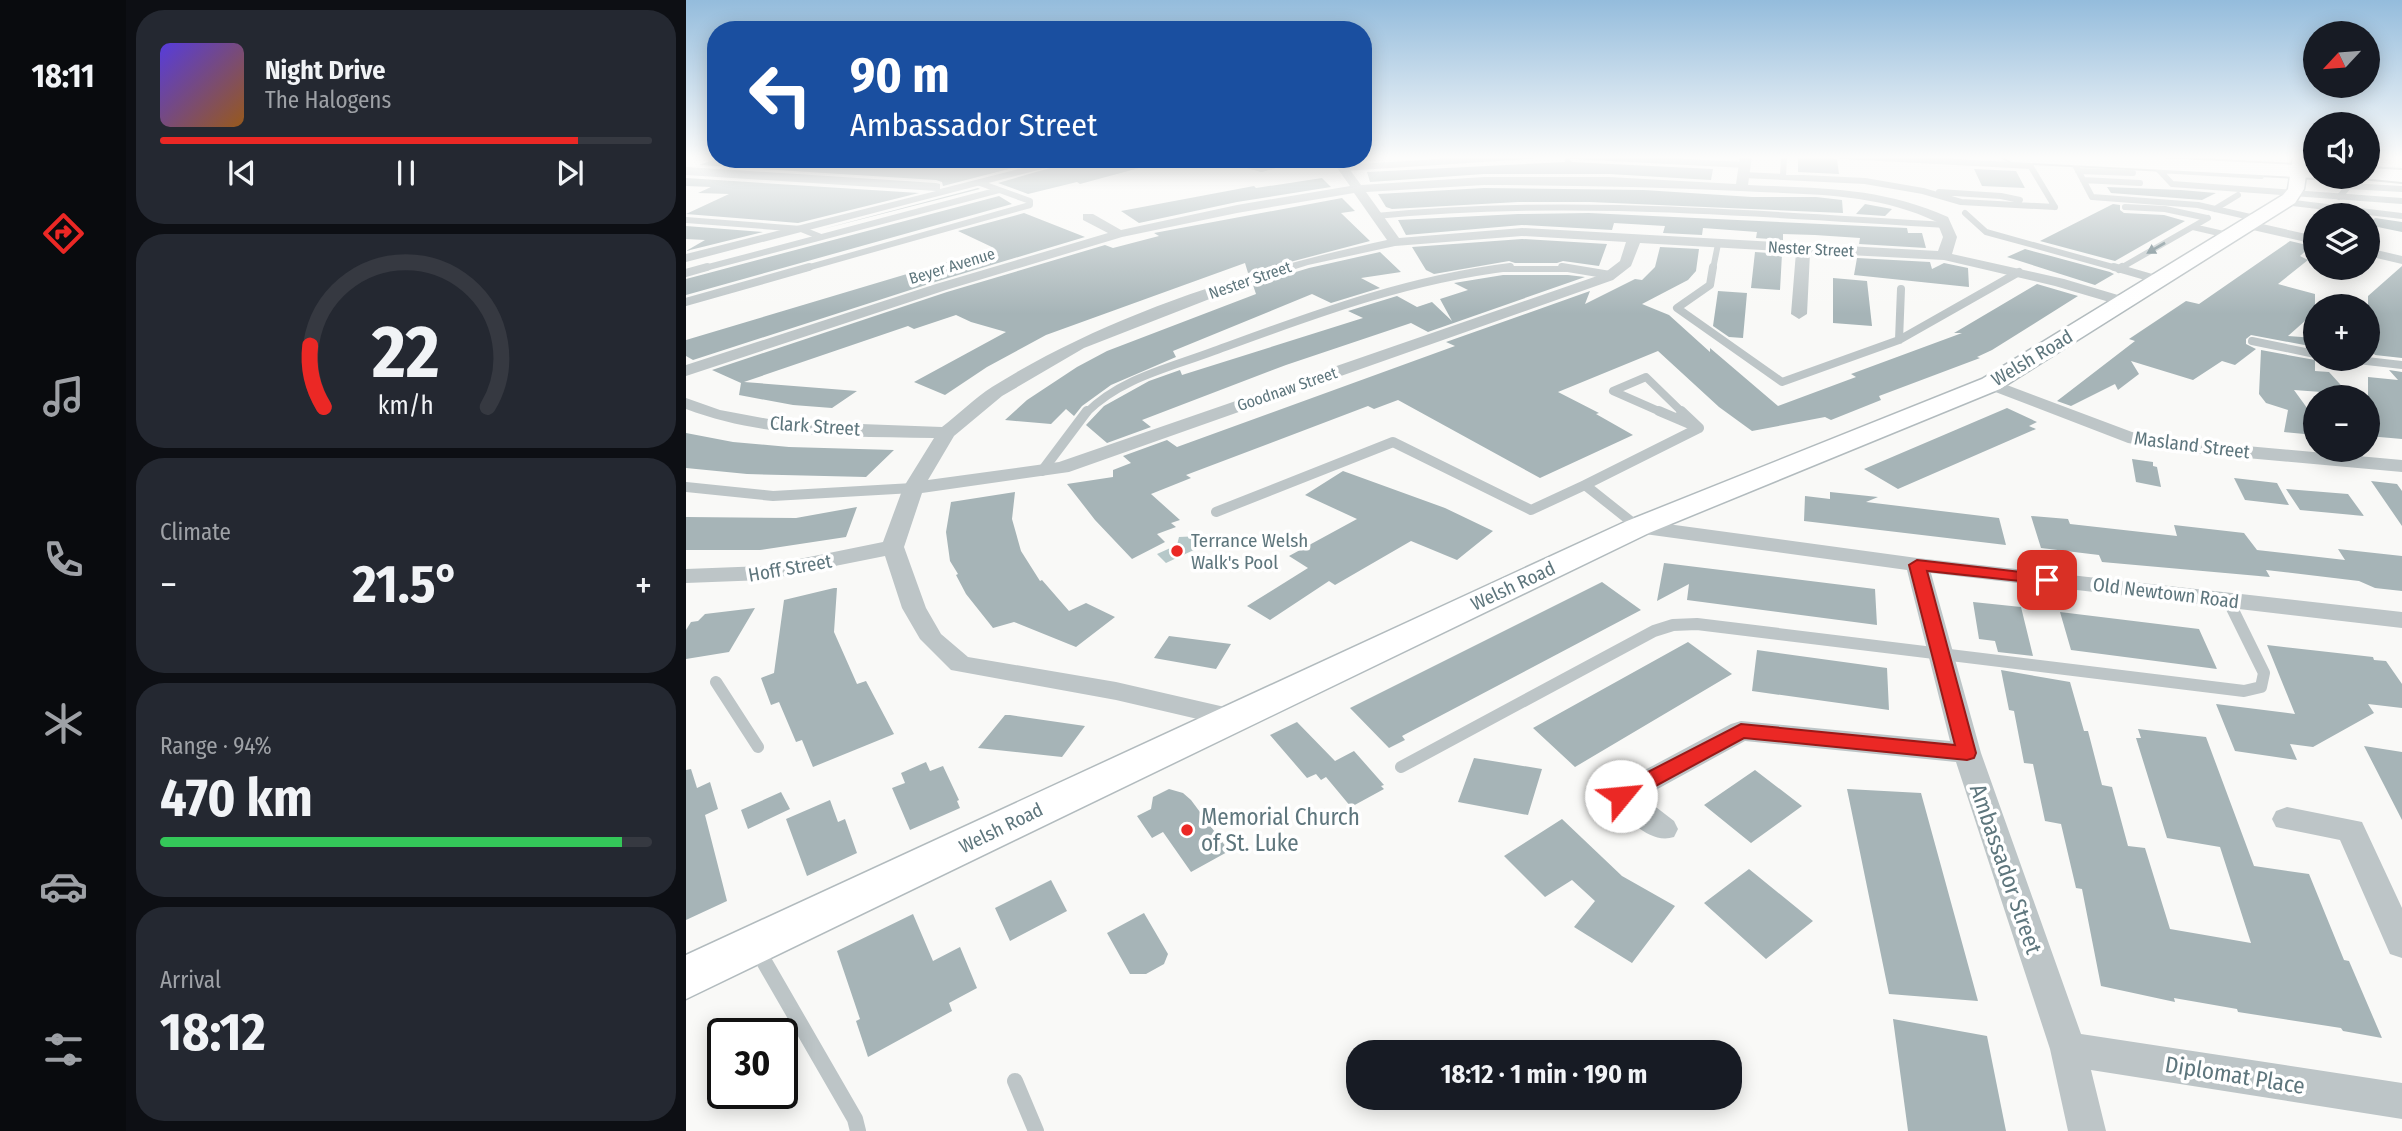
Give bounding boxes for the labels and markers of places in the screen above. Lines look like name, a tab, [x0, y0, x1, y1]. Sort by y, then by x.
place label: Terrance Welsh Walk's Pool	[1191, 529, 1308, 574]
marker: Terrance Welsh Walk's Pool	[1169, 543, 1185, 559]
pin	[2017, 550, 2077, 610]
place label: Memorial Church of St. Luke	[1201, 803, 1360, 857]
marker: Memorial Church of St. Luke	[1179, 822, 1195, 838]

